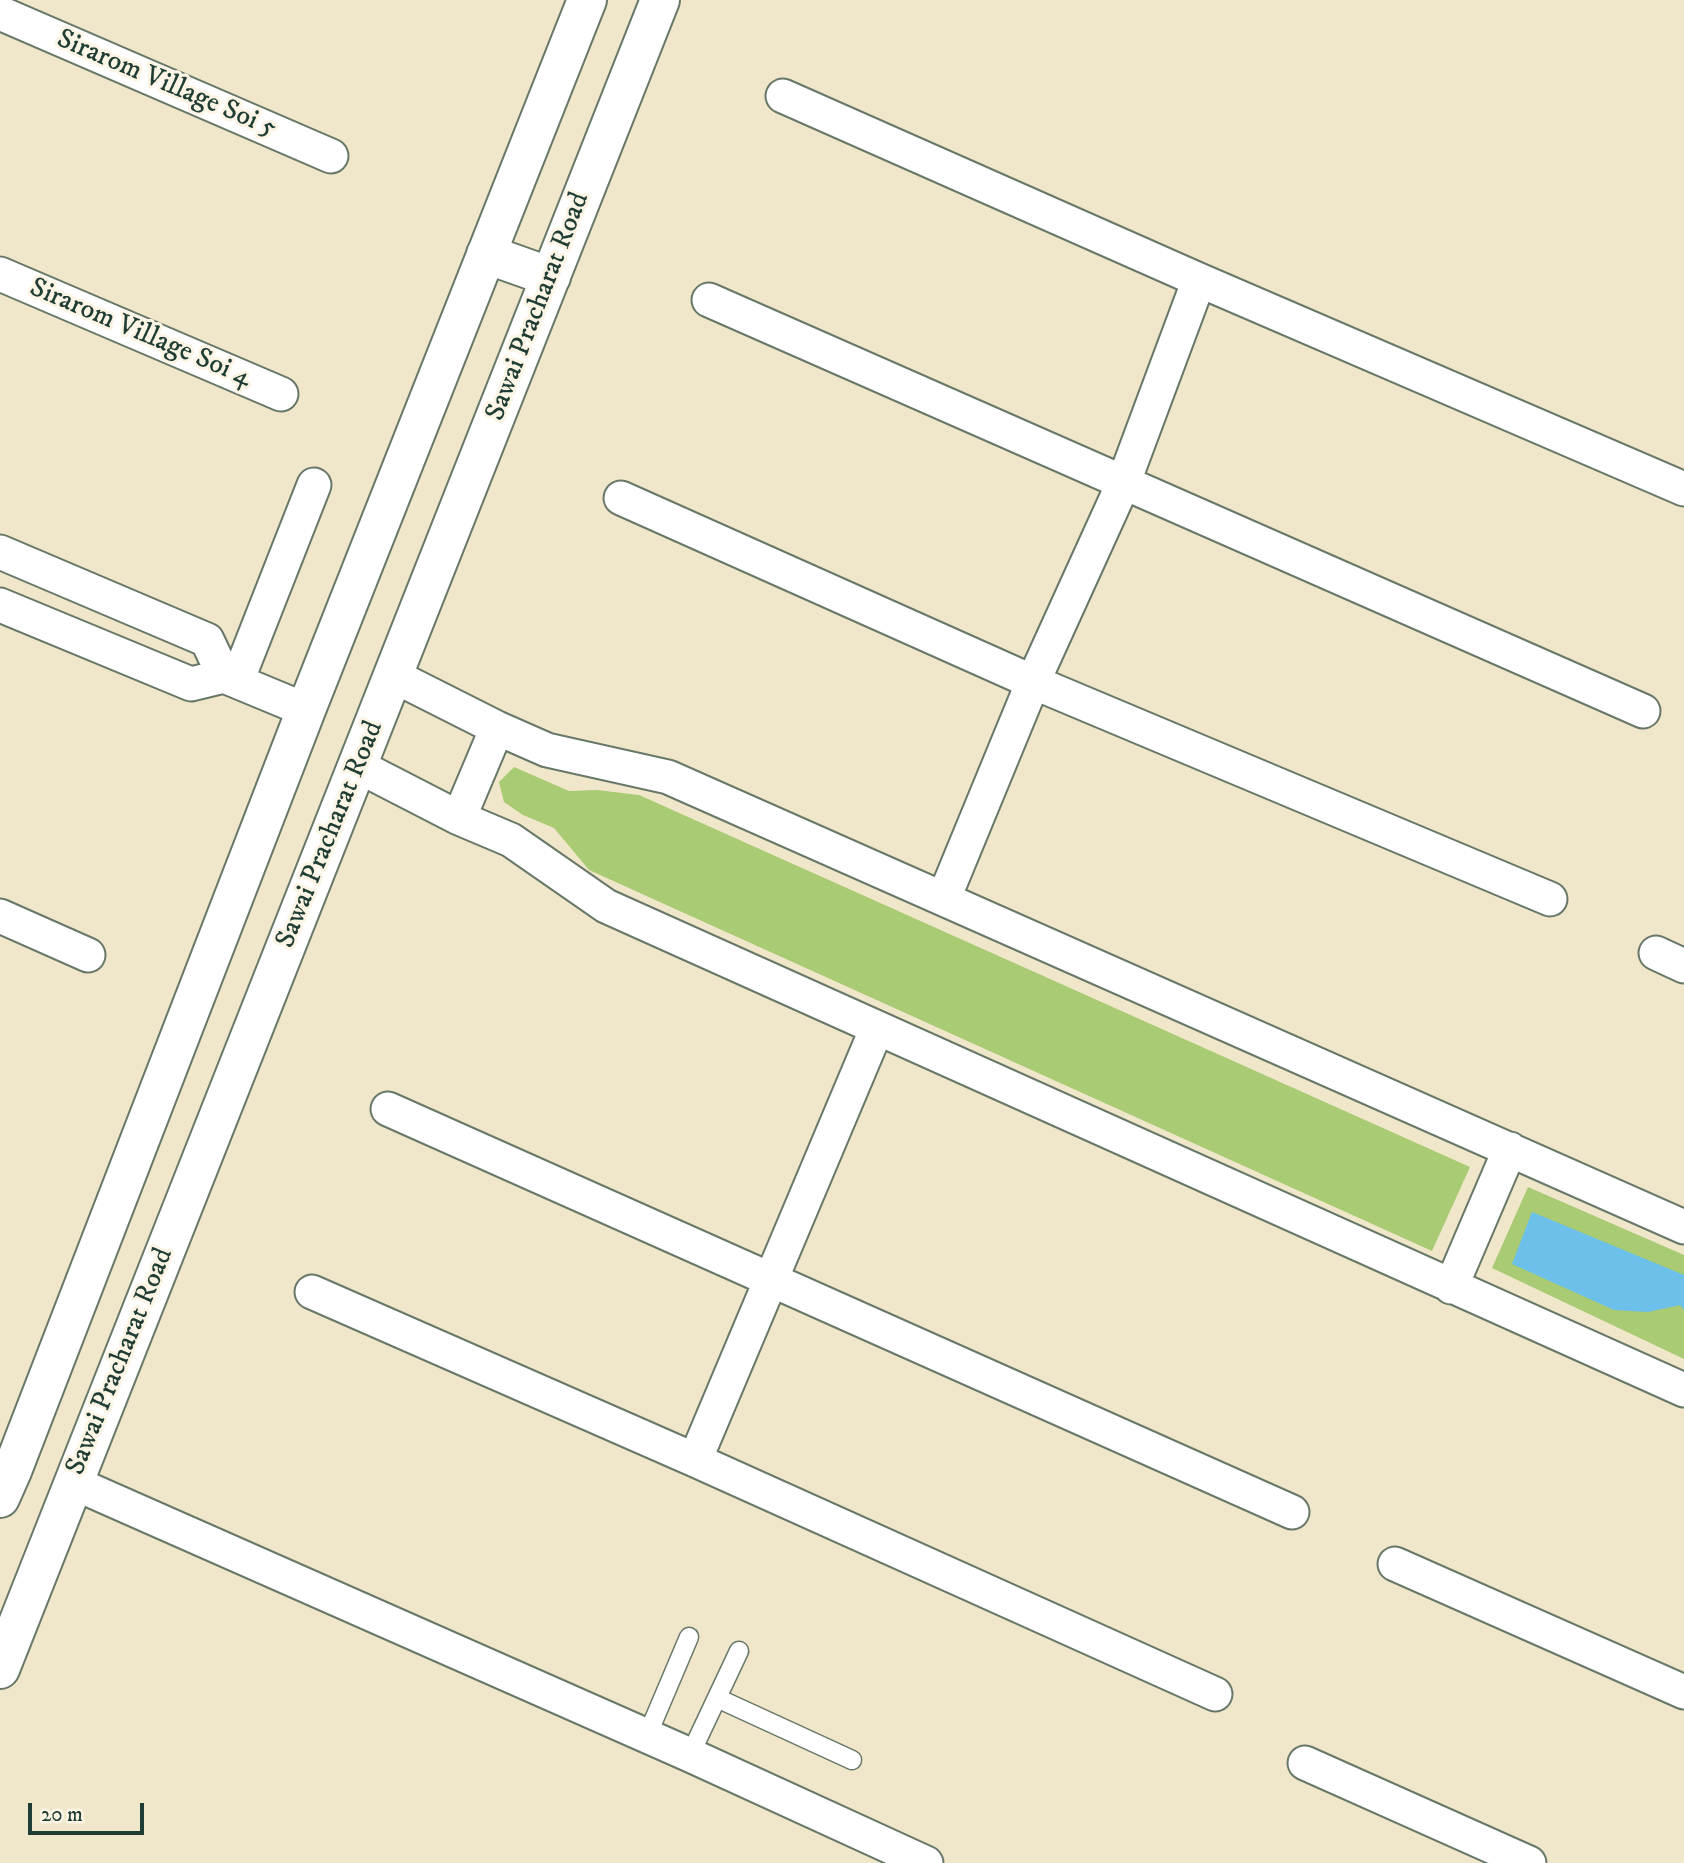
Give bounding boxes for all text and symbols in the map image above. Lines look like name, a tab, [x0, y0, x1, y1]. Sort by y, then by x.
street label: Sirarom Village Soi 5	[51, 24, 281, 146]
street label: Sawai Pracharat Road	[480, 188, 598, 426]
street label: Sirarom Village Soi 4	[24, 272, 256, 396]
street label: Sawai Pracharat Road	[270, 717, 392, 953]
street label: Sawai Pracharat Road	[60, 1244, 182, 1480]
scale bar	[32, 1790, 147, 1834]
text: 20 m	[41, 1802, 83, 1828]

